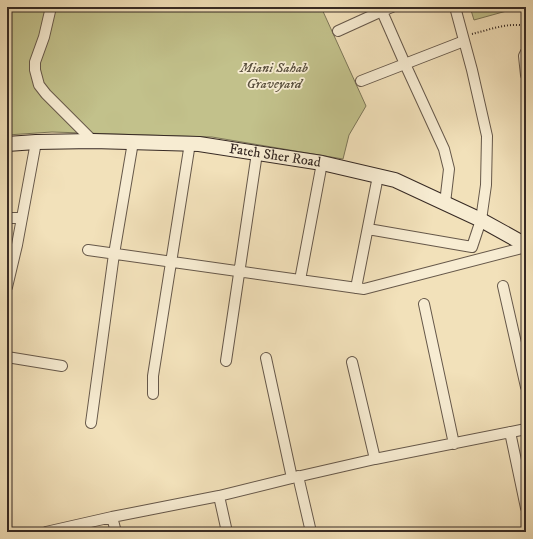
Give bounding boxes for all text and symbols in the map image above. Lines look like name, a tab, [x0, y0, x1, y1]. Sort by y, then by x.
park label: Miani Sahab Graveyard	[239, 59, 308, 93]
street label: Fateh Sher Road	[228, 140, 322, 172]

